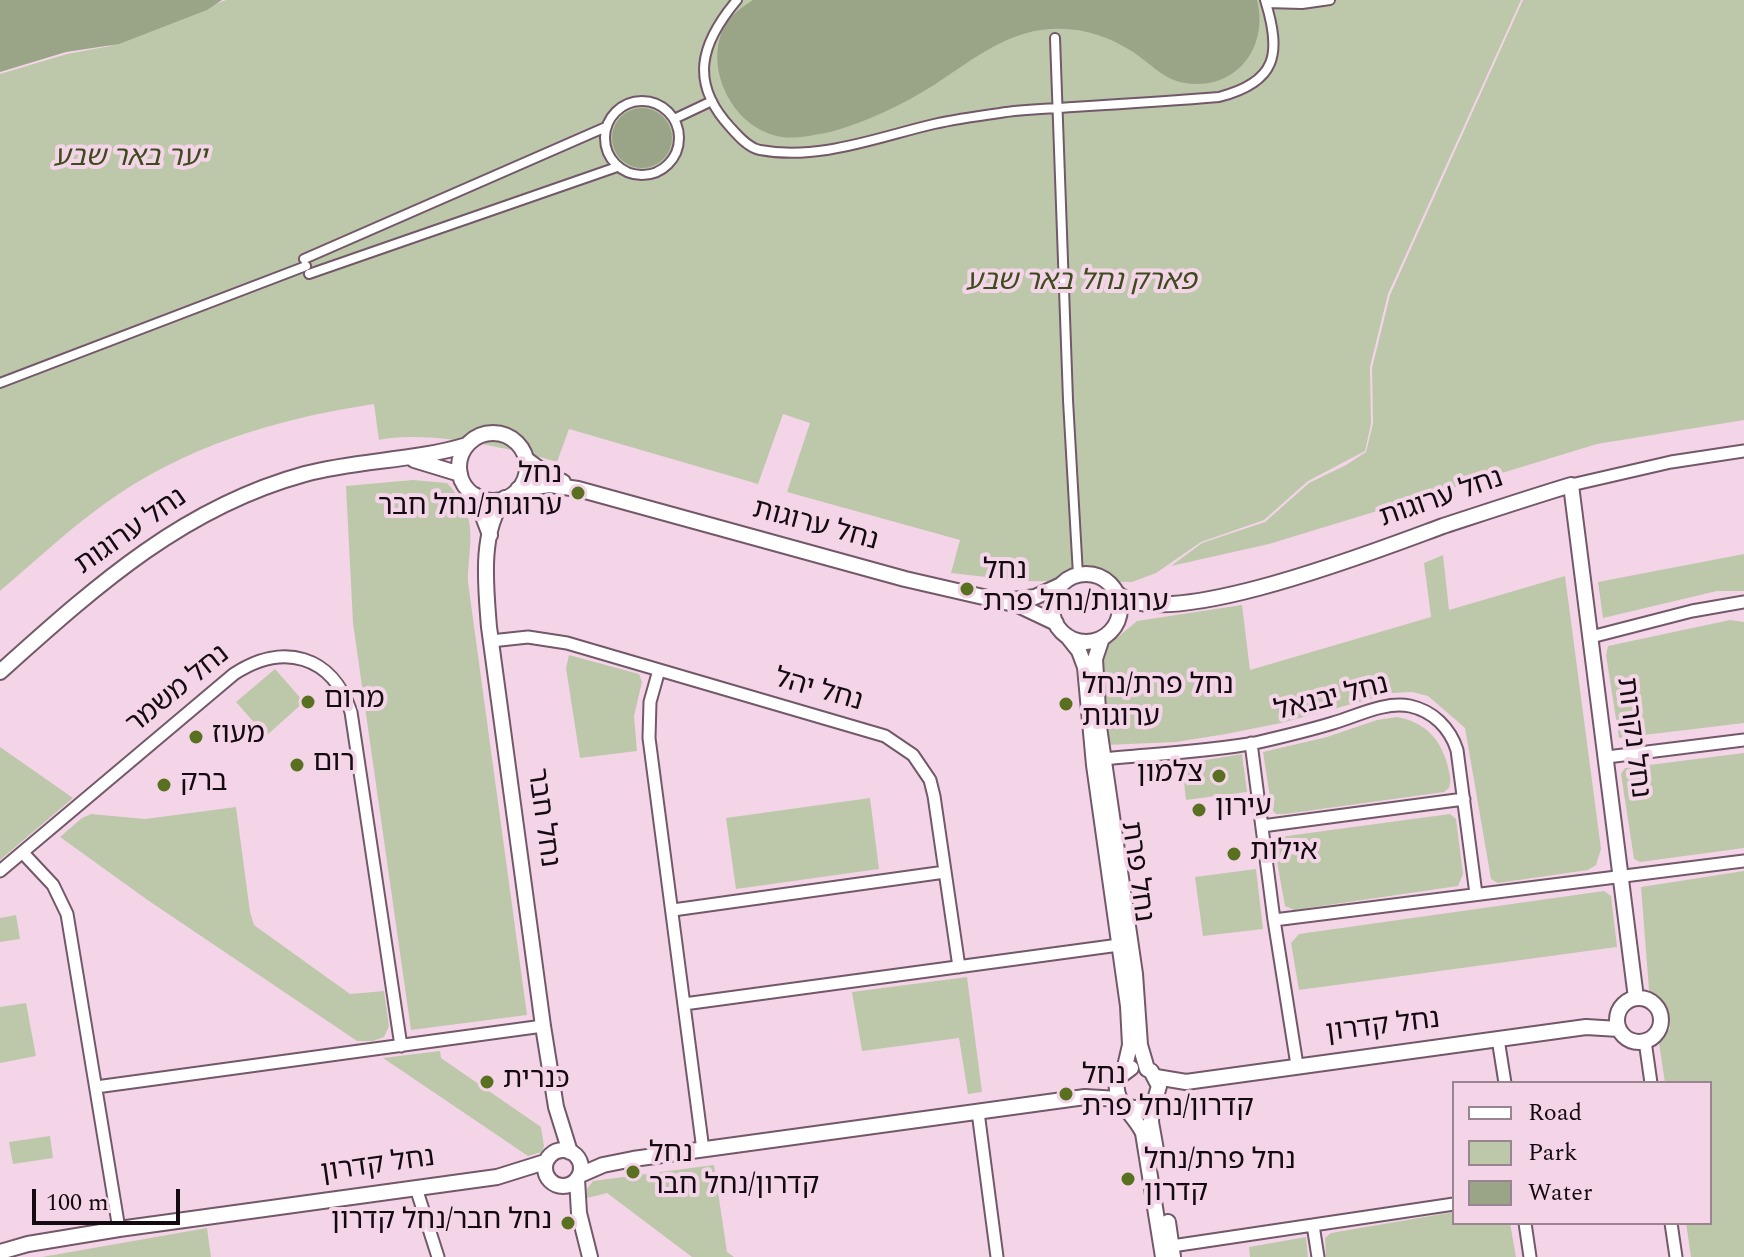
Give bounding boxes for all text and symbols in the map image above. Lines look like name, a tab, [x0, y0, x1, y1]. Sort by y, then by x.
park label: יער באר שבע	[53, 143, 207, 177]
park label: פארק נחל באר שבע	[965, 267, 1197, 301]
place label: נחל ערוגות/נחל חבר	[378, 460, 562, 526]
street label: נחל ערוגות	[1376, 463, 1508, 537]
street label: נחל ערוגות	[70, 482, 194, 584]
marker: נחל ערוגות/נחל חבר	[569, 484, 587, 502]
street label: נחל ערוגות	[749, 494, 881, 560]
place label: נחל ערוגות/נחל פרת	[983, 556, 1169, 622]
marker: נחל ערוגות/נחל פרת	[958, 580, 976, 598]
street label: נחל משמר	[121, 639, 237, 743]
street label: נחל יהל	[770, 663, 866, 721]
street label: נחל יבנאל	[1272, 670, 1392, 730]
place label: נחל פרת/נחל ערוגות	[1082, 671, 1234, 737]
street label: נחל נקרות	[1607, 676, 1655, 800]
place label: מרום	[324, 685, 384, 719]
marker: מרום	[299, 693, 317, 711]
marker: נחל פרת/נחל ערוגות	[1057, 695, 1075, 713]
place label: מעוז	[212, 720, 265, 754]
marker: מעוז	[187, 728, 205, 746]
place label: רום	[313, 748, 355, 782]
marker: רום	[288, 756, 306, 774]
place label: צלמון	[1137, 759, 1203, 793]
street label: נחל חבר	[517, 767, 565, 869]
marker: צלמון	[1210, 767, 1228, 785]
place label: ברק	[180, 768, 228, 802]
marker: ברק	[155, 776, 173, 794]
place label: עירון	[1215, 793, 1272, 827]
marker: עירון	[1190, 801, 1208, 819]
street label: נחל פרת	[1111, 820, 1159, 924]
place label: אילות	[1250, 837, 1318, 871]
marker: אילות	[1225, 845, 1243, 863]
street label: נחל קדרון	[1324, 1004, 1442, 1052]
place label: נחל קדרון/נחל פרת	[1082, 1061, 1254, 1127]
place label: כנרית	[503, 1065, 570, 1099]
marker: כנרית	[478, 1073, 496, 1091]
legend	[1452, 1081, 1712, 1225]
marker: נחל קדרון/נחל פרת	[1057, 1085, 1075, 1103]
text: Road	[1528, 1095, 1582, 1131]
text: Park	[1528, 1135, 1578, 1171]
place label: נחל קדרון/נחל חבר	[649, 1139, 819, 1205]
street label: נחל קדרון	[319, 1142, 437, 1192]
place label: נחל פרת/נחל קדרון	[1144, 1146, 1296, 1212]
marker: נחל קדרון/נחל חבר	[624, 1163, 642, 1181]
marker: נחל פרת/נחל קדרון	[1119, 1170, 1137, 1188]
scale bar	[36, 1173, 184, 1223]
text: Water	[1528, 1175, 1592, 1211]
text: 100 m	[46, 1185, 109, 1221]
place label: נחל חבר/נחל קדרון	[331, 1206, 552, 1240]
marker: נחל חבר/נחל קדרון	[559, 1214, 577, 1232]

